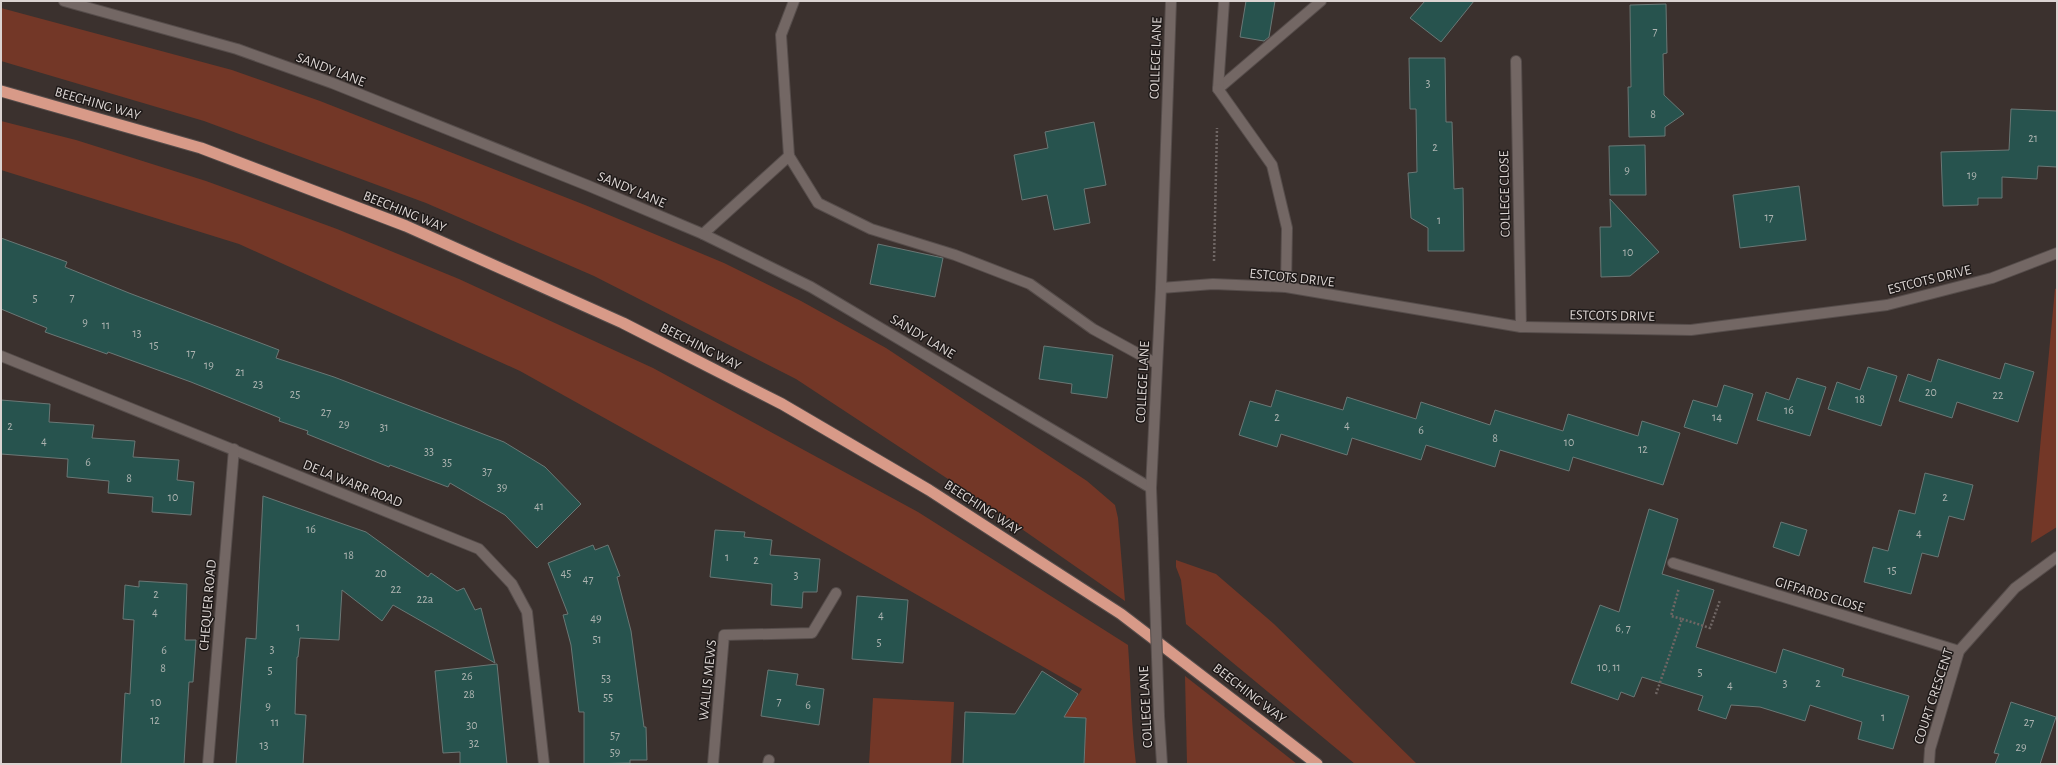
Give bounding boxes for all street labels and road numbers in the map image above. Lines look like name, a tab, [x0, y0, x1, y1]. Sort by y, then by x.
street label: COLLEGE LANE	[1148, 17, 1164, 99]
street label: SANDY LANE	[294, 50, 367, 90]
street label: BEECHING WAY	[53, 85, 143, 123]
street label: COLLEGE CLOSE	[1497, 150, 1513, 237]
street label: SANDY LANE	[595, 169, 668, 211]
street label: BEECHING WAY	[361, 189, 449, 235]
street label: ESTCOTS DRIVE	[1886, 263, 1973, 297]
street label: ESTCOTS DRIVE	[1249, 267, 1335, 289]
street label: ESTCOTS DRIVE	[1569, 308, 1655, 324]
street label: SANDY LANE	[888, 312, 957, 362]
street label: BEECHING WAY	[658, 321, 744, 373]
street label: COLLEGE LANE	[1134, 340, 1152, 423]
street label: DE LA WARR ROAD	[301, 458, 404, 510]
street label: BEECHING WAY	[942, 478, 1024, 538]
street label: CHEQUER ROAD	[197, 559, 219, 651]
street label: GIFFARDS CLOSE	[1773, 575, 1866, 615]
street label: WALLIS MEWS	[697, 639, 719, 721]
street label: COURT CRESCENT	[1912, 646, 1956, 746]
street label: BEECHING WAY	[1210, 661, 1289, 727]
street label: COLLEGE LANE	[1137, 665, 1155, 748]

